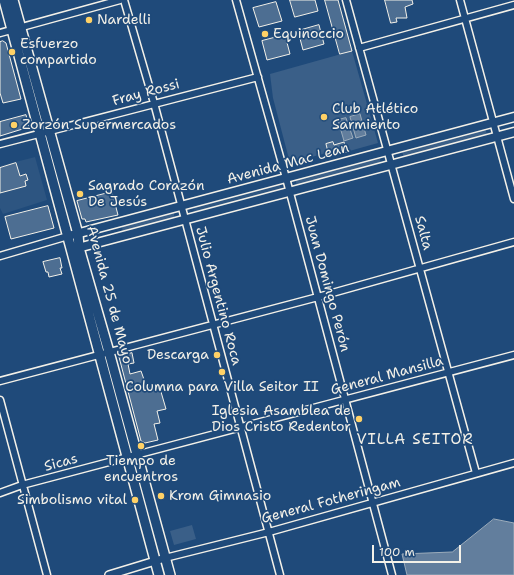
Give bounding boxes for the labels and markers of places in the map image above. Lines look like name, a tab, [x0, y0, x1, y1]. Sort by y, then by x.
place label: Nardelli	[97, 12, 151, 28]
marker: Nardelli	[84, 15, 94, 25]
place label: Equinoccio	[273, 26, 344, 42]
marker: Equinoccio	[260, 29, 270, 39]
place label: Esfuerzo compartido	[20, 36, 97, 68]
marker: Esfuerzo compartido	[7, 47, 17, 57]
place label: Club Atlético Sarmiento	[332, 101, 418, 134]
marker: Club Atlético Sarmiento	[319, 112, 329, 122]
place label: Zorzón Supermercados	[22, 117, 176, 133]
marker: Zorzón Supermercados	[9, 120, 19, 130]
place label: Sagrado Corazón De Jesús	[88, 178, 205, 210]
marker: Sagrado Corazón De Jesús	[75, 189, 85, 199]
place label: Descarga	[147, 347, 209, 363]
marker: Descarga	[212, 350, 222, 360]
marker: Columna para Villa Seitor II	[217, 367, 227, 377]
place label: Columna para Villa Seitor II	[125, 379, 319, 395]
place label: Iglesia Asamblea de Dios Cristo Redentor	[212, 403, 351, 436]
marker: Iglesia Asamblea de Dios Cristo Redentor	[354, 414, 364, 424]
marker: Tiempo de encuentros	[136, 441, 146, 451]
place label: Tiempo de encuentros	[104, 453, 178, 486]
place label: Krom Gimnasio	[169, 488, 271, 504]
marker: Krom Gimnasio	[156, 491, 166, 501]
place label: Simbolismo vital	[17, 492, 127, 508]
marker: Simbolismo vital	[130, 495, 140, 505]

